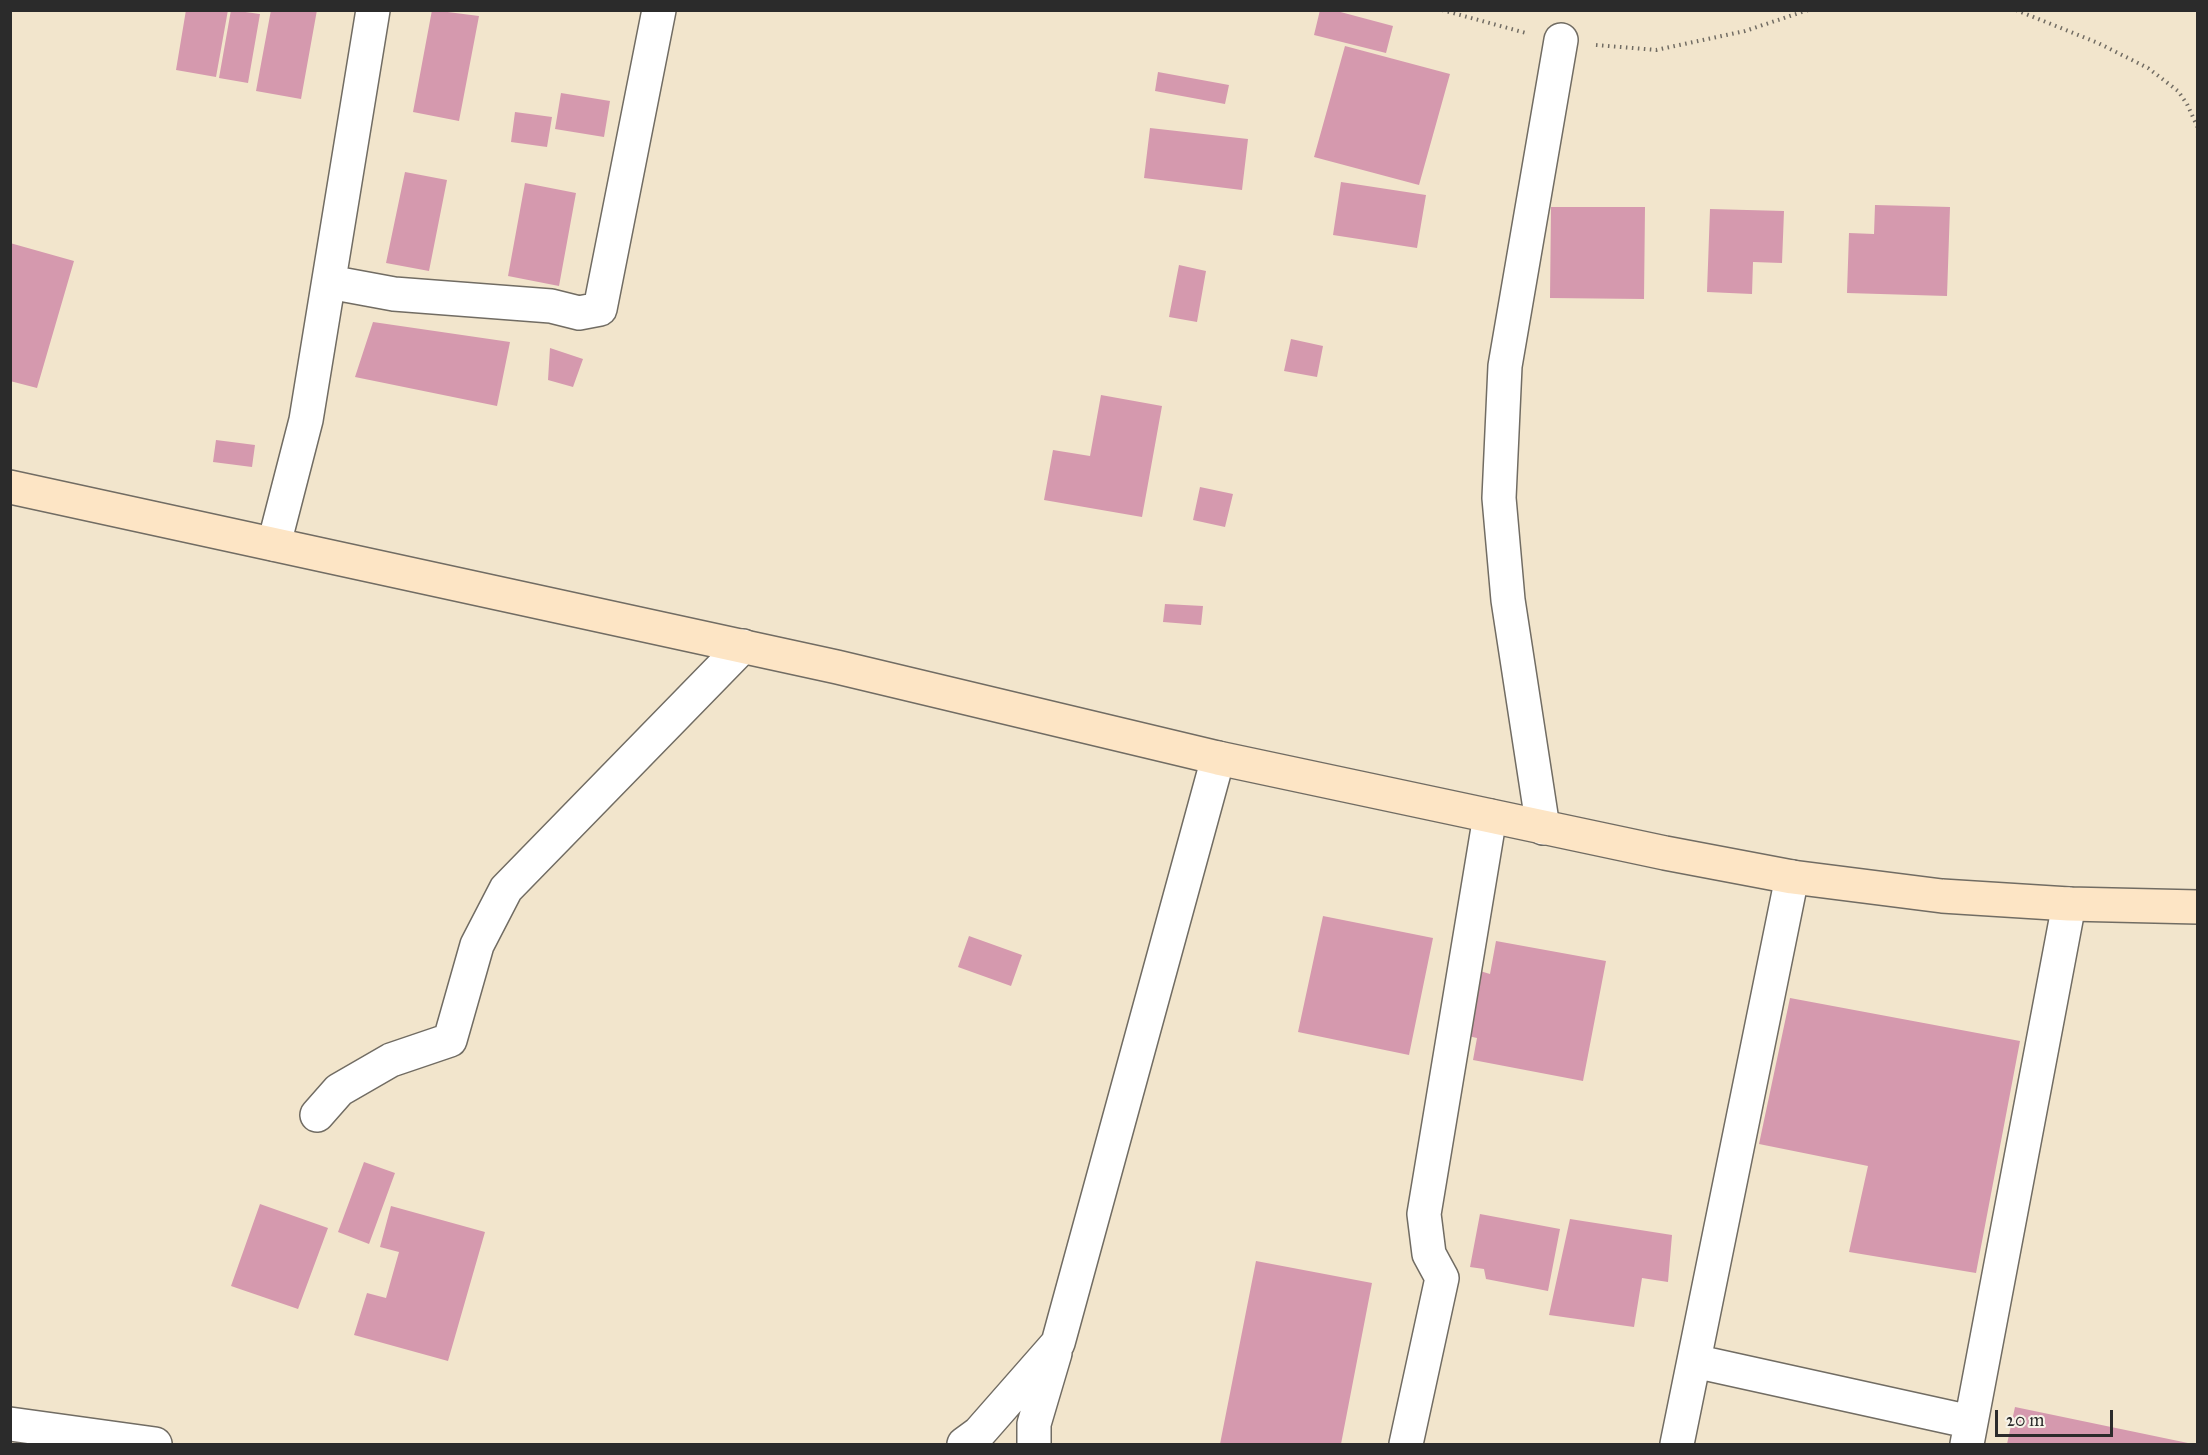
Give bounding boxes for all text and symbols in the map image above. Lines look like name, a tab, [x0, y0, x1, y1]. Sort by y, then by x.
scale bar	[1998, 1398, 2116, 1436]
text: 20 m	[2006, 1409, 2044, 1431]

